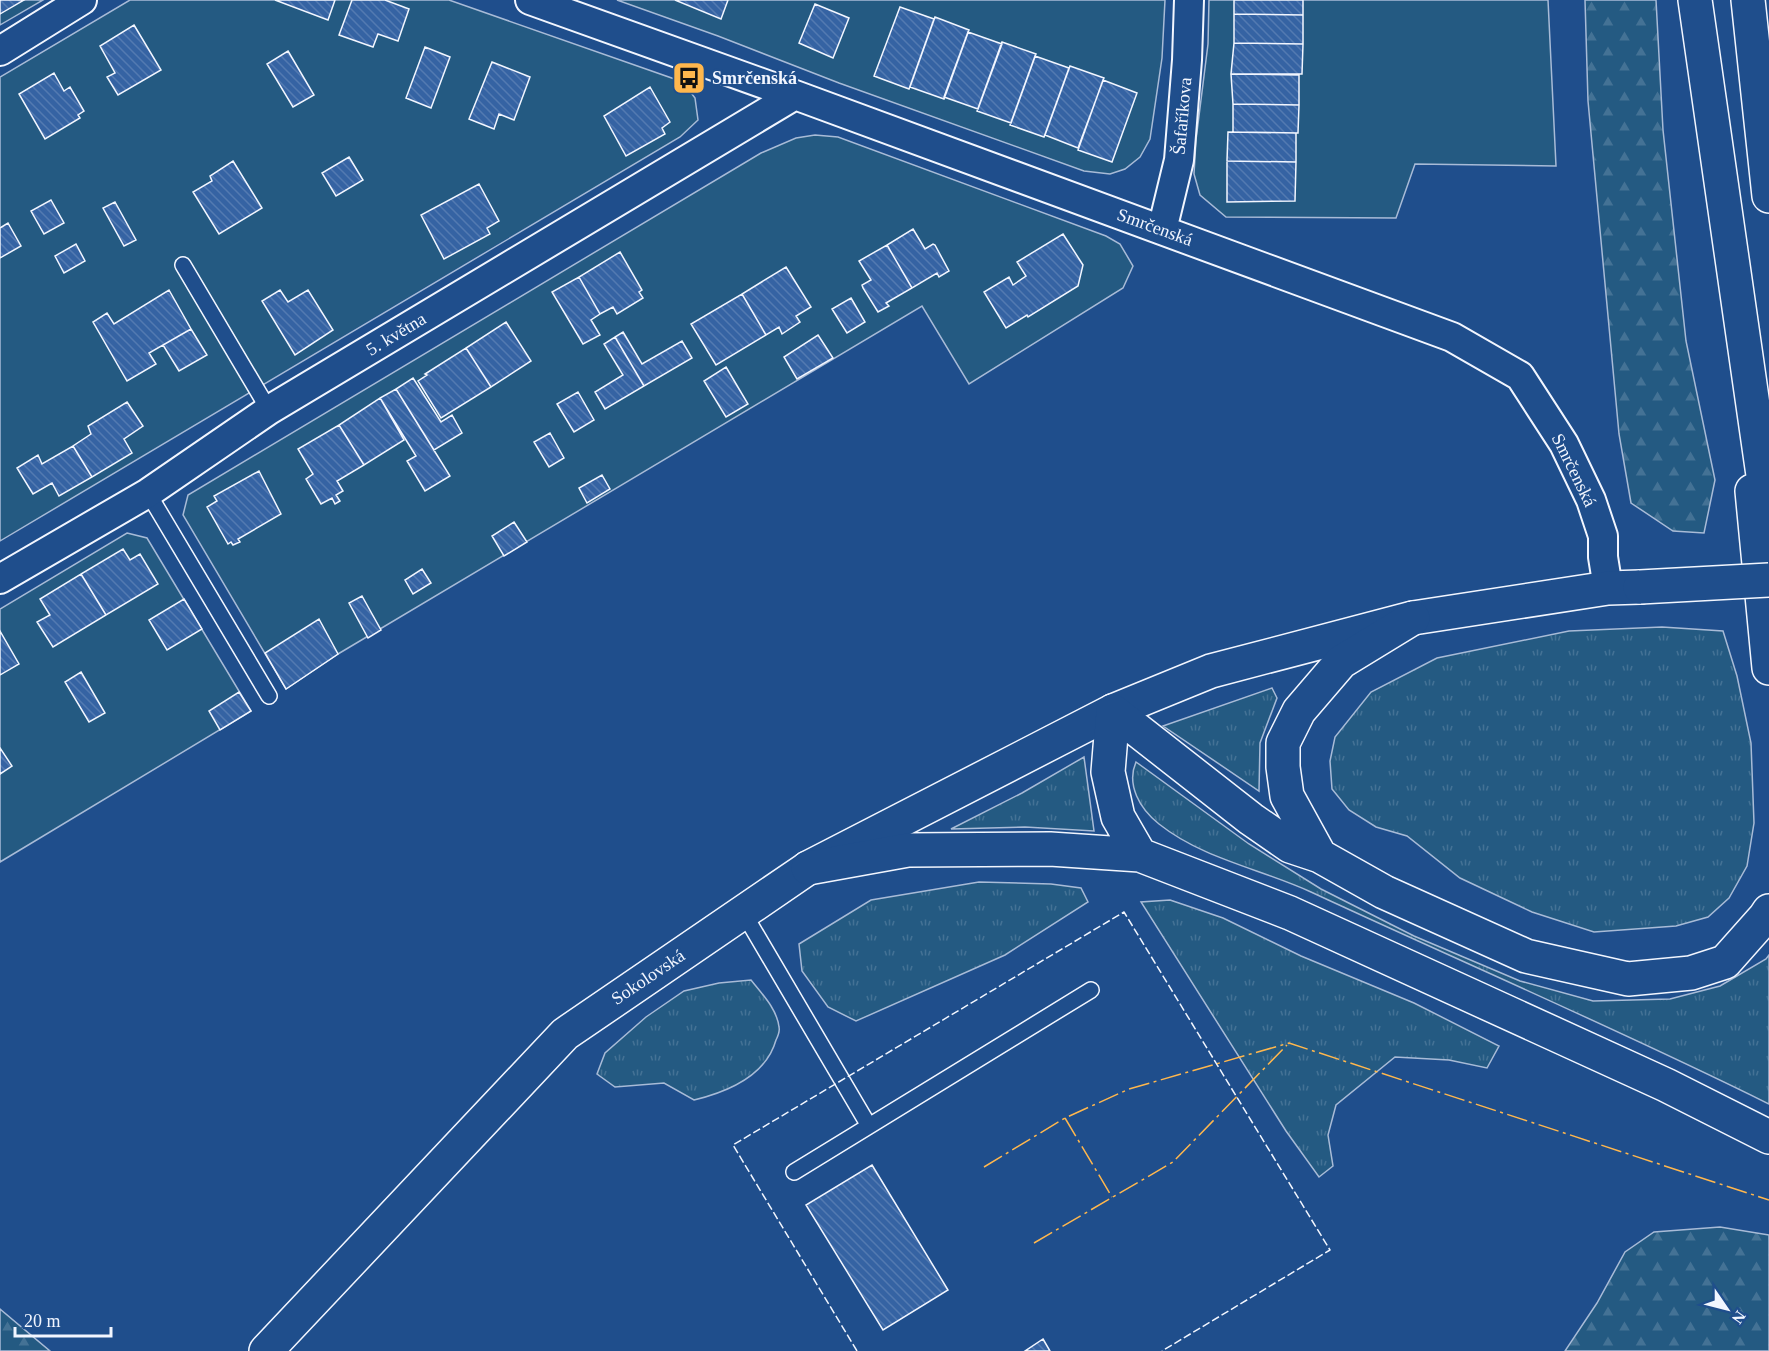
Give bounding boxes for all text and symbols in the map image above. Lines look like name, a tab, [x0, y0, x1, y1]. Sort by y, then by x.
bus stop icon: Smrčenská	[671, 60, 707, 96]
place label: Smrčenská	[712, 68, 797, 88]
street label: Šafaříkova	[1168, 76, 1195, 156]
street label: Smrčenská	[1114, 204, 1196, 250]
street label: 5. května	[363, 308, 429, 360]
street label: Smrčenská	[1548, 430, 1600, 510]
street label: Sokolovská	[608, 945, 688, 1009]
north arrow	[1697, 1279, 1757, 1339]
scale bar	[15, 1300, 111, 1338]
text: N	[1728, 1308, 1749, 1327]
text: 20 m	[24, 1311, 61, 1331]

